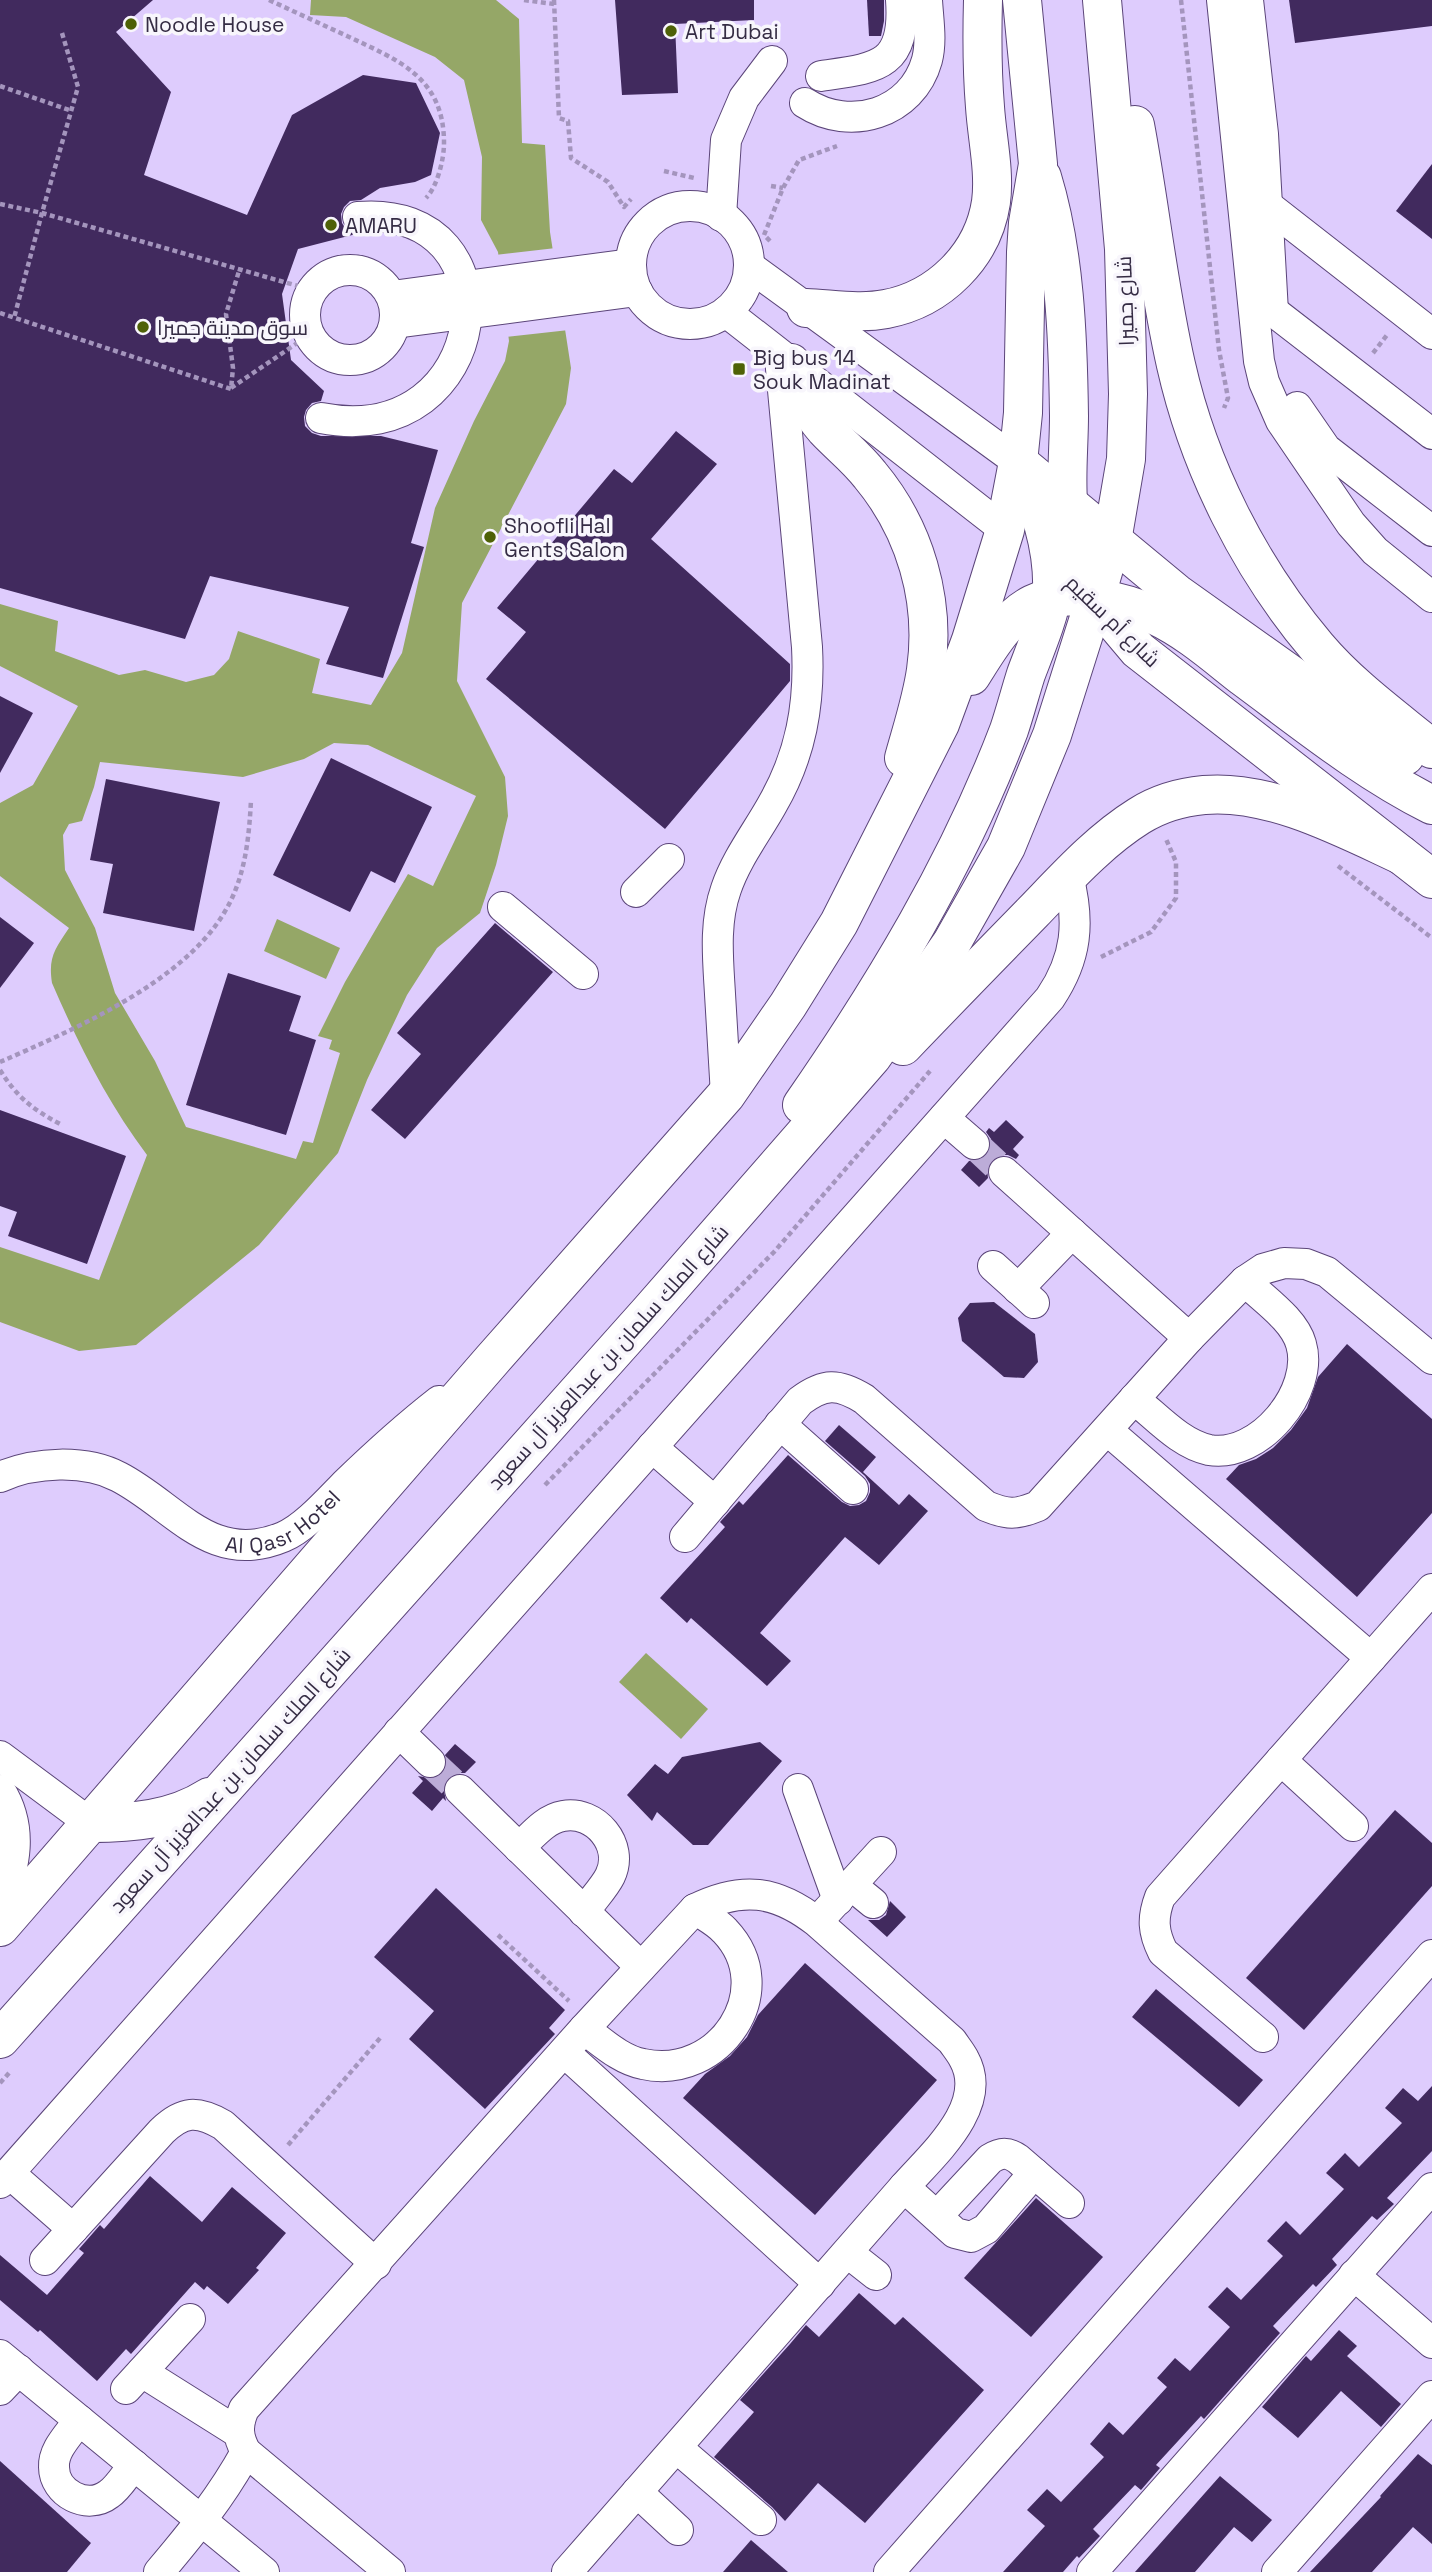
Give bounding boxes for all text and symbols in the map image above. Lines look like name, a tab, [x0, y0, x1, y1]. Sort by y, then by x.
place label: Noodle House	[145, 11, 285, 38]
marker: Noodle House	[123, 16, 139, 32]
place label: Art Dubai	[685, 18, 779, 45]
marker: Art Dubai	[663, 23, 679, 39]
place label: AMARU	[345, 212, 417, 239]
marker: AMARU	[323, 217, 339, 233]
street label: شارع جميرا	[1110, 256, 1141, 346]
place label: سوق مدينة جميرا	[157, 314, 308, 341]
marker: سوق مدينة جميرا	[135, 319, 151, 335]
place label: Big bus 14 Souk Madinat	[753, 344, 891, 395]
marker: Big bus 14 Souk Madinat	[731, 361, 747, 377]
place label: Shoofli Hal Gents Salon	[504, 512, 625, 563]
marker: Shoofli Hal Gents Salon	[482, 529, 498, 545]
street label: شارع أم سقيم	[1059, 569, 1166, 673]
street label: شارع الملك سلمان بن عبدالعزيز آل سعود	[482, 1219, 735, 1496]
street label: Al Qasr Hotel	[223, 1484, 346, 1559]
street label: شارع الملك سلمان بن عبدالعزيز آل سعود	[104, 1642, 357, 1919]

